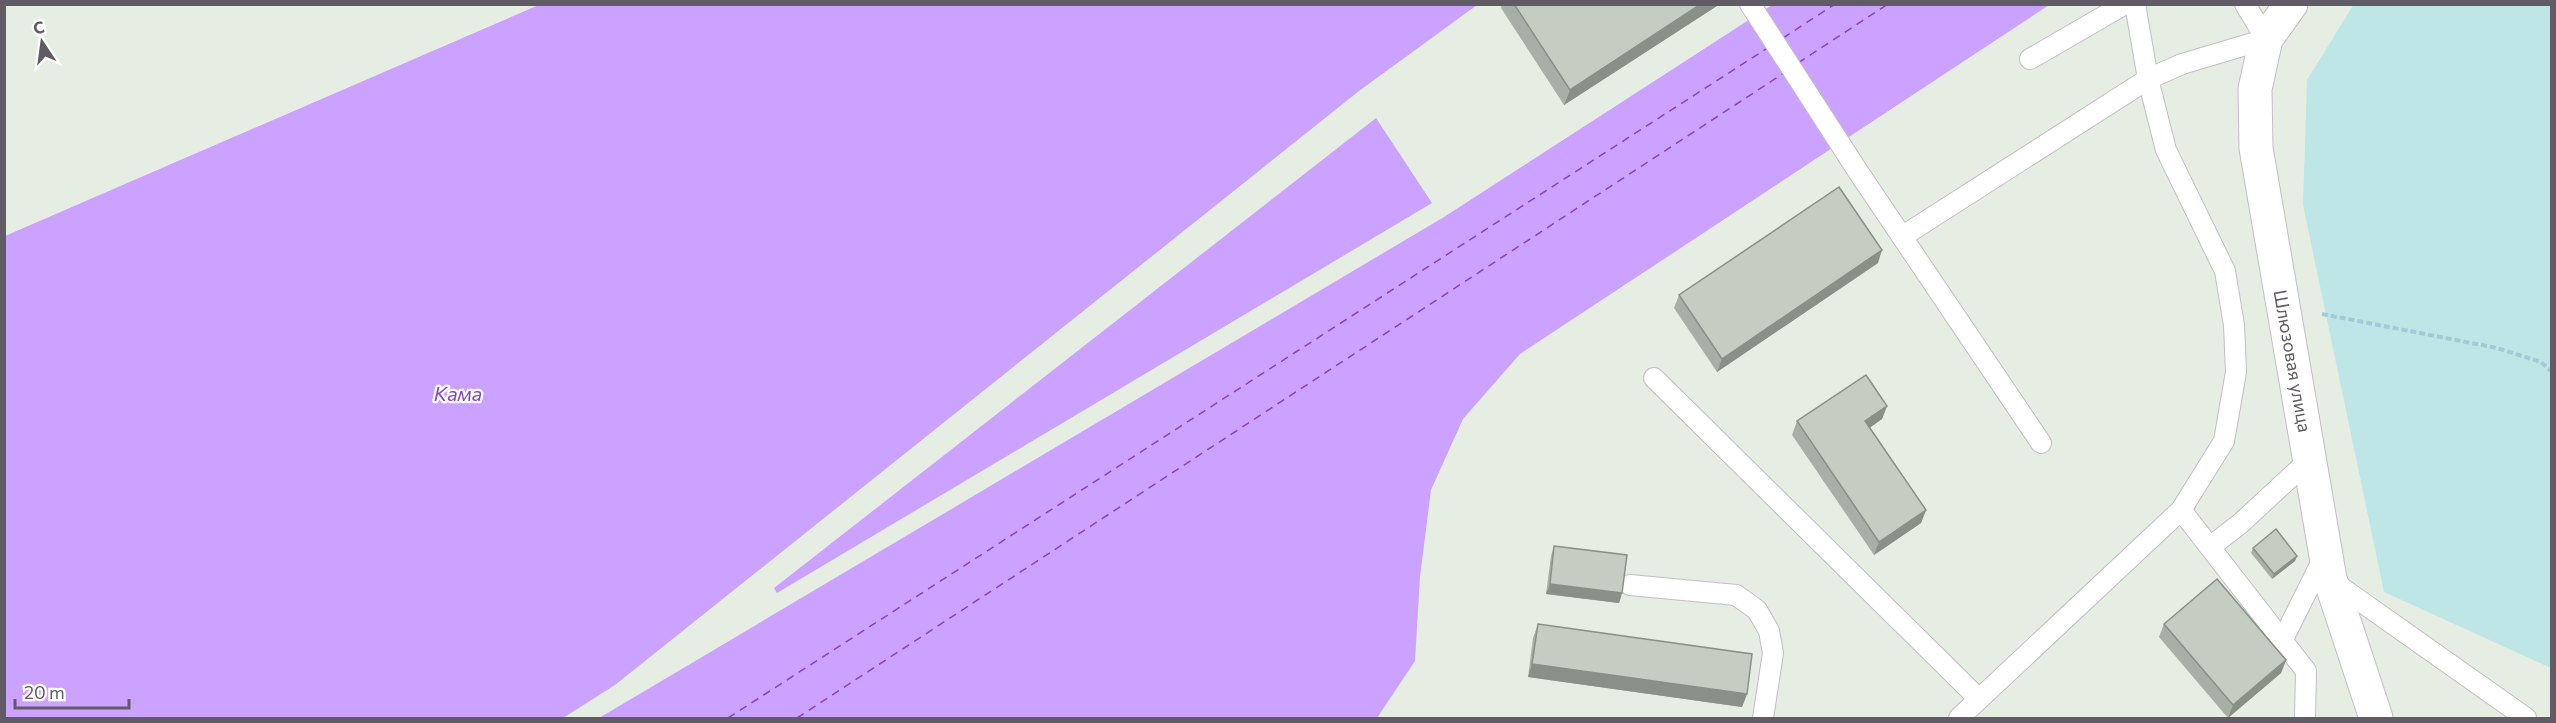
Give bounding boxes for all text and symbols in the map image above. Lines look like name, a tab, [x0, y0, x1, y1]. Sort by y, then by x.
north arrow	[12, 12, 72, 72]
text: С	[31, 16, 46, 37]
street label: Шлюзовая улица	[2270, 288, 2316, 434]
water label: Кама	[434, 381, 482, 405]
scale bar	[15, 672, 129, 710]
text: 20 m	[24, 681, 65, 703]

